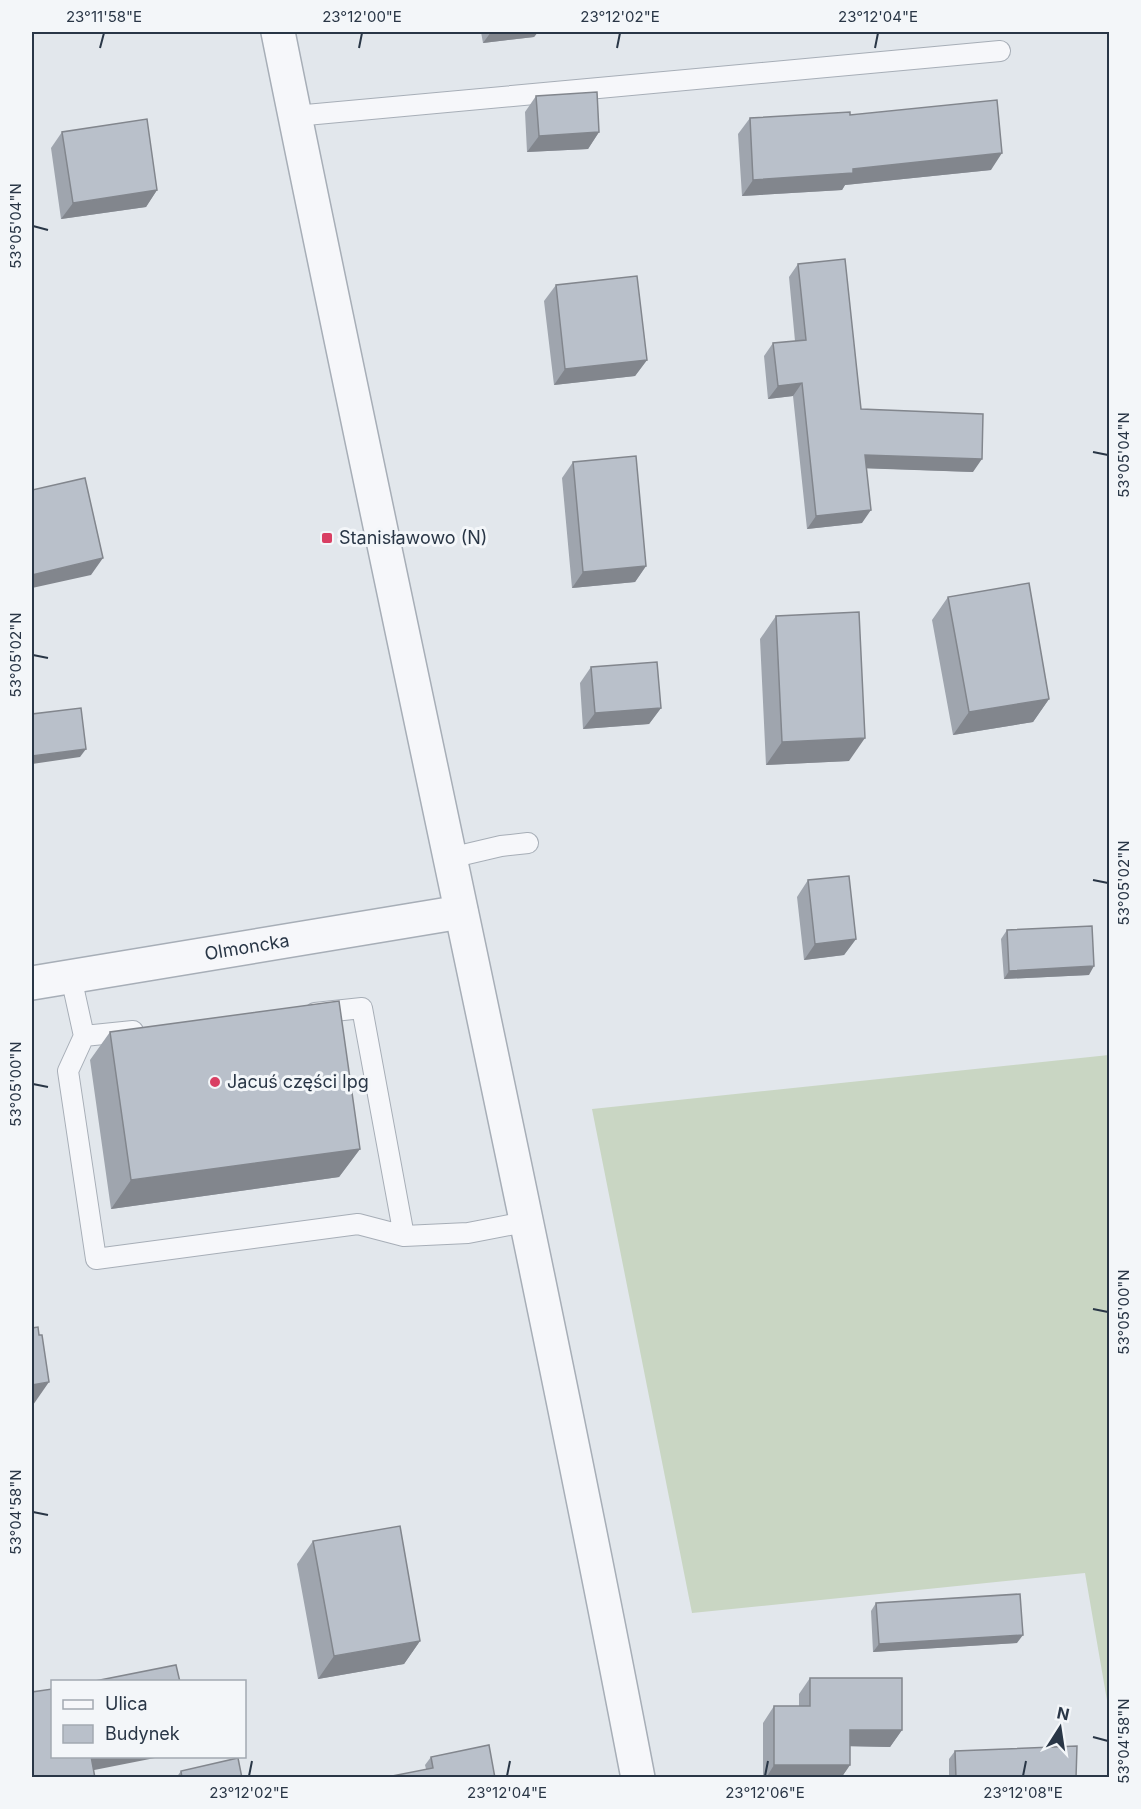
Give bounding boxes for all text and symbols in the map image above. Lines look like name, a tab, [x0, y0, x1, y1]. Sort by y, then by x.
text: 23°11'58"E	[66, 7, 142, 26]
text: 23°12'00"E	[322, 7, 402, 26]
text: 23°12'02"E	[580, 7, 660, 26]
text: 23°12'04"E	[838, 7, 918, 26]
text: 53°05'04"N	[6, 183, 25, 269]
text: 53°05'04"N	[1114, 412, 1133, 498]
place label: Stanisławowo (N)	[339, 527, 487, 548]
marker: Stanisławowo (N)	[320, 531, 334, 545]
text: 53°05'02"N	[6, 613, 25, 697]
text: 53°05'02"N	[1114, 841, 1133, 925]
street label: Olmoncka	[203, 930, 291, 964]
text: 53°05'00"N	[6, 1041, 25, 1127]
place label: Jacuś części lpg	[227, 1071, 369, 1092]
marker: Jacuś części lpg	[208, 1075, 222, 1089]
text: 53°05'00"N	[1114, 1269, 1133, 1355]
text: 53°04'58"N	[6, 1469, 25, 1555]
legend	[51, 1680, 246, 1758]
text: Ulica	[105, 1693, 148, 1714]
north arrow	[1030, 1698, 1090, 1758]
text: 53°04'58"N	[1114, 1698, 1133, 1784]
text: N	[1055, 1702, 1071, 1724]
text: Budynek	[105, 1723, 180, 1744]
text: 23°12'02"E	[209, 1783, 289, 1802]
text: 23°12'04"E	[467, 1783, 547, 1802]
text: 23°12'06"E	[725, 1783, 805, 1802]
text: 23°12'08"E	[983, 1783, 1063, 1802]

